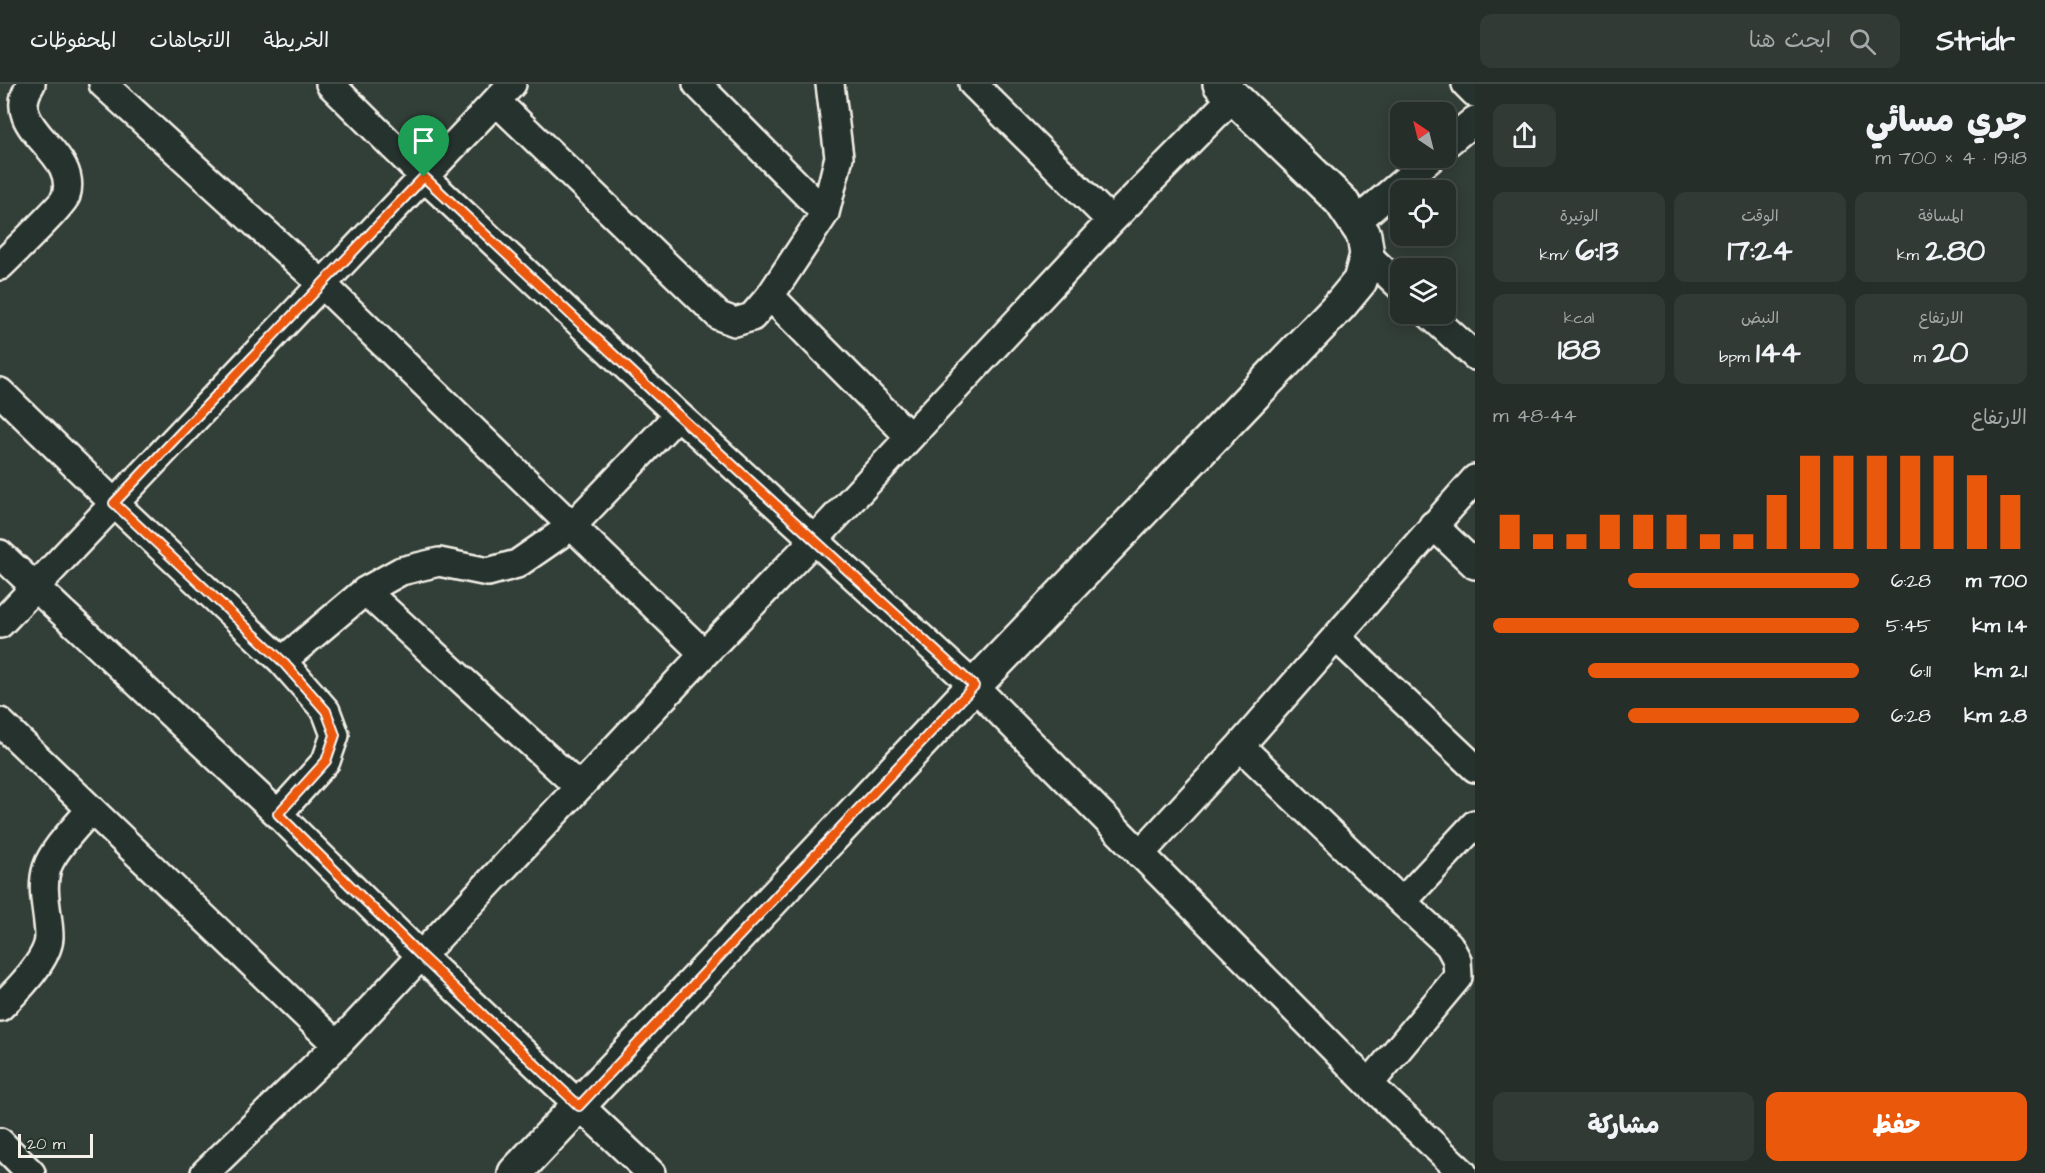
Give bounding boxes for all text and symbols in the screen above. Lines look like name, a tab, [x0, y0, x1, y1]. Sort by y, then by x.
search box	[1480, 14, 1900, 68]
text: Stridr	[1936, 22, 2015, 61]
text: ابحث هنا	[1749, 25, 1831, 56]
icon: search	[1846, 25, 1879, 58]
text: المحفوظات	[30, 26, 116, 55]
text: الاتجاهات	[149, 26, 231, 55]
text: الخريطة	[264, 26, 329, 55]
text: جري مسائي	[1866, 98, 2027, 144]
north arrow	[1390, 102, 1456, 168]
map controls	[1390, 102, 1456, 324]
button: share	[1493, 104, 1556, 167]
pin	[398, 115, 449, 177]
icon: arrive	[407, 124, 440, 157]
text: 19:18 · 4 × 700 m	[1875, 144, 2027, 172]
button: locate	[1390, 180, 1456, 246]
text: الوتيرة	[1560, 205, 1598, 227]
text: الوقت	[1741, 205, 1779, 227]
text: المسافة	[1918, 205, 1964, 227]
text: 6:13	[1576, 230, 1618, 272]
text: 17:24	[1728, 230, 1792, 272]
text: 2.80	[1925, 230, 1985, 272]
text: /km	[1540, 244, 1576, 266]
text: km	[1897, 244, 1925, 266]
button: layers	[1390, 258, 1456, 324]
text: kcal	[1564, 307, 1594, 329]
text: النبض	[1741, 307, 1779, 329]
text: الارتفاع	[1919, 307, 1963, 329]
text: 188	[1558, 329, 1600, 371]
text: 144	[1756, 332, 1801, 374]
text: 20	[1932, 332, 1968, 374]
text: bpm	[1719, 346, 1756, 368]
text: m	[1914, 346, 1932, 368]
text: 44–48 m	[1493, 402, 1577, 430]
text: الارتفاع	[1971, 404, 2027, 432]
text: 6:28	[1891, 567, 1931, 595]
text: 700 m	[1966, 567, 2027, 595]
text: 5:45	[1886, 612, 1931, 640]
text: 1.4 km	[1972, 612, 2027, 640]
text: 6:11	[1910, 657, 1931, 685]
text: 2.1 km	[1974, 657, 2027, 685]
text: 6:28	[1891, 702, 1931, 730]
text: 2.8 km	[1964, 702, 2027, 730]
button: مشاركة	[1493, 1092, 1754, 1161]
button: حفظ	[1766, 1092, 2027, 1161]
scale bar	[18, 1131, 93, 1158]
text: 20 m	[27, 1133, 65, 1155]

